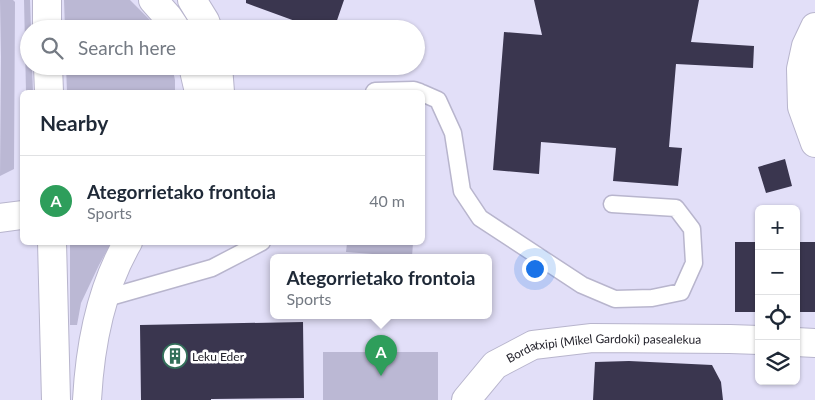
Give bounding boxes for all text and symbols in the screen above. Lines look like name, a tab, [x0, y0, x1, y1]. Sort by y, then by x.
search box	[20, 20, 425, 75]
icon: search	[38, 34, 66, 62]
text: Search here	[78, 36, 176, 59]
text: Nearby	[40, 110, 108, 135]
text: Ategorrietako frontoia	[87, 180, 276, 203]
text: A	[50, 191, 62, 210]
text: 40 m	[369, 191, 405, 210]
text: Sports	[87, 203, 132, 222]
map controls	[755, 205, 800, 385]
button: +	[755, 205, 800, 250]
button: −	[755, 250, 800, 295]
popup	[270, 254, 492, 319]
your location	[522, 256, 548, 282]
text: Ategorrietako frontoia	[287, 266, 475, 289]
text: Sports	[287, 289, 332, 308]
button: locate	[755, 295, 800, 340]
street label: Bordatxipi (Mikel Gardoki) pasealekua	[503, 331, 701, 365]
pin: A	[365, 335, 397, 376]
button: layers	[755, 340, 800, 385]
building icon: Leku Eder	[162, 343, 188, 369]
place label: Leku Eder	[192, 349, 245, 364]

